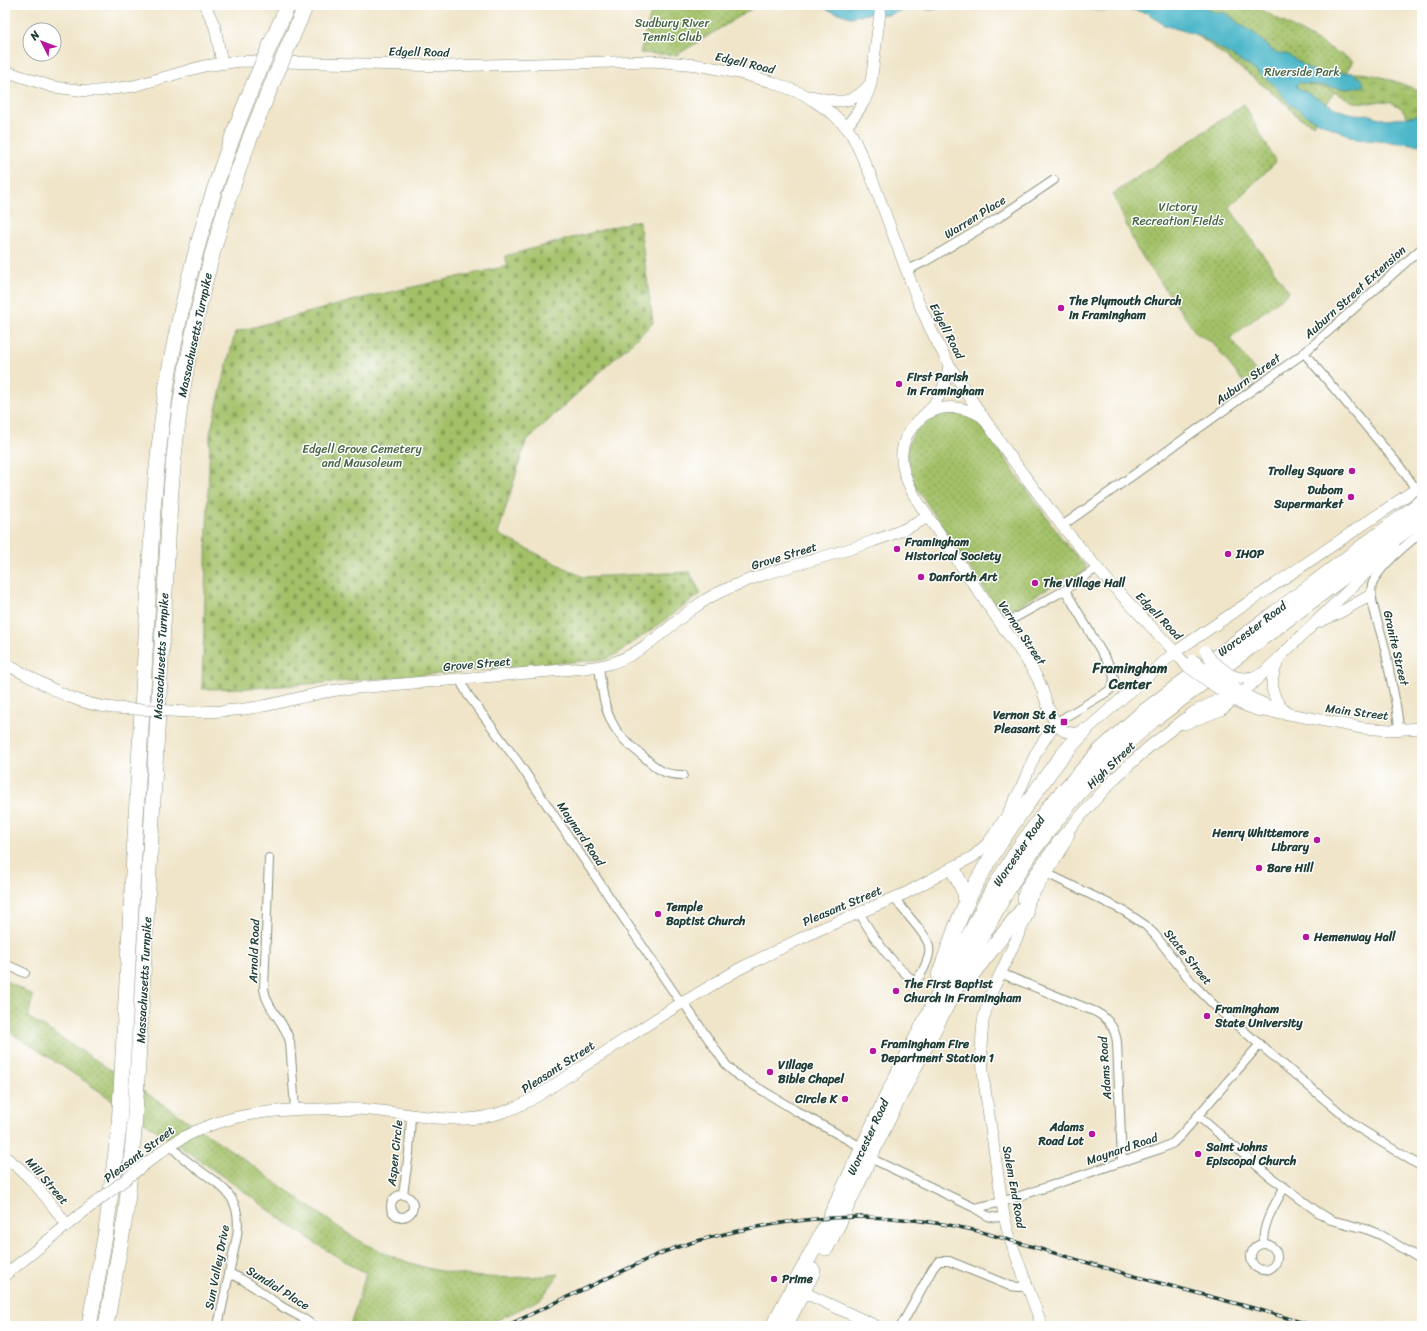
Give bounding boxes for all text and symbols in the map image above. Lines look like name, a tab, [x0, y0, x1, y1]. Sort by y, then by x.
park label: Sudbury River Tennis Club	[635, 12, 710, 48]
north arrow	[22, 22, 62, 62]
text: N	[25, 26, 45, 46]
street label: Edgell Road	[388, 40, 450, 64]
street label: Edgell Road	[713, 45, 778, 81]
park label: Riverside Park	[1264, 61, 1340, 83]
street label: Warren Place	[940, 189, 1010, 245]
park label: Victory Recreation Fields	[1132, 196, 1224, 232]
street label: Auburn Street Extension	[1298, 239, 1412, 345]
street label: Massachusetts Turnpike	[171, 271, 219, 399]
place label: The Plymouth Church in Framingham	[1069, 290, 1182, 326]
street label: Edgell Road	[923, 299, 971, 364]
marker: The Plymouth Church in Framingham	[1056, 303, 1066, 313]
street label: Auburn Street	[1210, 347, 1286, 411]
place label: First Parish in Framingham	[906, 366, 985, 402]
marker: First Parish in Framingham	[894, 379, 904, 389]
park label: Edgell Grove Cemetery and Mausoleum	[302, 438, 422, 474]
place label: Trolley Square	[1268, 460, 1345, 482]
marker: Trolley Square	[1347, 466, 1357, 476]
place label: Dubom Supermarket	[1273, 479, 1344, 515]
marker: Dubom Supermarket	[1346, 492, 1356, 502]
place label: Framingham Historical Society	[904, 531, 1002, 567]
street label: Grove Street	[748, 536, 820, 576]
place label: IHOP	[1235, 543, 1265, 565]
marker: Framingham Historical Society	[892, 544, 902, 554]
marker: IHOP	[1223, 549, 1233, 559]
place label: Danforth Art	[929, 566, 998, 588]
marker: Danforth Art	[916, 572, 926, 582]
place label: The Village Hall	[1043, 572, 1126, 594]
marker: The Village Hall	[1030, 578, 1040, 588]
street label: Edgell Road	[1130, 586, 1189, 646]
street label: Massachusetts Turnpike	[147, 592, 175, 720]
street label: Worcester Road	[1213, 595, 1292, 663]
street label: Vernon Street	[992, 596, 1052, 671]
street label: Granite Street	[1377, 608, 1416, 689]
street label: Grove Street	[442, 650, 512, 678]
district label: Framingham Center	[1092, 656, 1168, 697]
street label: Main Street	[1324, 697, 1390, 727]
place label: Vernon St & Pleasant St	[993, 704, 1057, 740]
marker: Vernon St & Pleasant St	[1059, 717, 1069, 727]
street label: High Street	[1081, 735, 1141, 795]
street label: Maynard Road	[551, 797, 611, 872]
street label: Worcester Road	[987, 810, 1051, 891]
place label: Henry Whittemore Library	[1211, 822, 1310, 858]
marker: Henry Whittemore Library	[1312, 835, 1322, 845]
place label: Bare Hill	[1267, 857, 1314, 879]
marker: Bare Hill	[1254, 863, 1264, 873]
street label: Pleasant Street	[799, 879, 885, 933]
place label: Temple Baptist Church	[666, 896, 746, 932]
marker: Temple Baptist Church	[653, 909, 663, 919]
street label: Massachusetts Turnpike	[130, 916, 158, 1044]
street label: Arnold Road	[242, 918, 266, 984]
street label: State Street	[1158, 924, 1218, 990]
place label: Hemenway Hall	[1313, 926, 1396, 948]
marker: Hemenway Hall	[1301, 932, 1311, 942]
place label: The First Baptist Church in Framingham	[903, 973, 1022, 1009]
marker: The First Baptist Church in Framingham	[891, 986, 901, 996]
place label: Framingham State University	[1214, 998, 1303, 1034]
marker: Framingham State University	[1202, 1011, 1212, 1021]
place label: Framingham Fire Department Station 1	[880, 1033, 994, 1069]
street label: Adams Road	[1092, 1034, 1118, 1101]
street label: Pleasant Street	[517, 1035, 599, 1099]
marker: Framingham Fire Department Station 1	[868, 1046, 878, 1056]
place label: Village Bible Chapel	[778, 1054, 844, 1090]
marker: Village Bible Chapel	[765, 1067, 775, 1077]
place label: Circle K	[794, 1088, 839, 1110]
marker: Circle K	[840, 1094, 850, 1104]
street label: Worcester Road	[841, 1095, 896, 1179]
place label: Adams Road Lot	[1037, 1116, 1085, 1152]
street label: Aspen Circle	[380, 1119, 409, 1188]
street label: Pleasant Street	[99, 1120, 179, 1188]
street label: Maynard Road	[1083, 1126, 1161, 1172]
marker: Adams Road Lot	[1087, 1129, 1097, 1139]
place label: Saint Johns Episcopal Church	[1205, 1136, 1297, 1172]
street label: Salem End Road	[996, 1144, 1032, 1231]
marker: Saint Johns Episcopal Church	[1193, 1149, 1203, 1159]
street label: Mill Street	[20, 1152, 74, 1210]
street label: Sun Valley Drive	[198, 1223, 236, 1311]
street label: Sundial Place	[242, 1260, 314, 1316]
place label: Prime	[782, 1268, 814, 1290]
marker: Prime	[769, 1274, 779, 1284]

